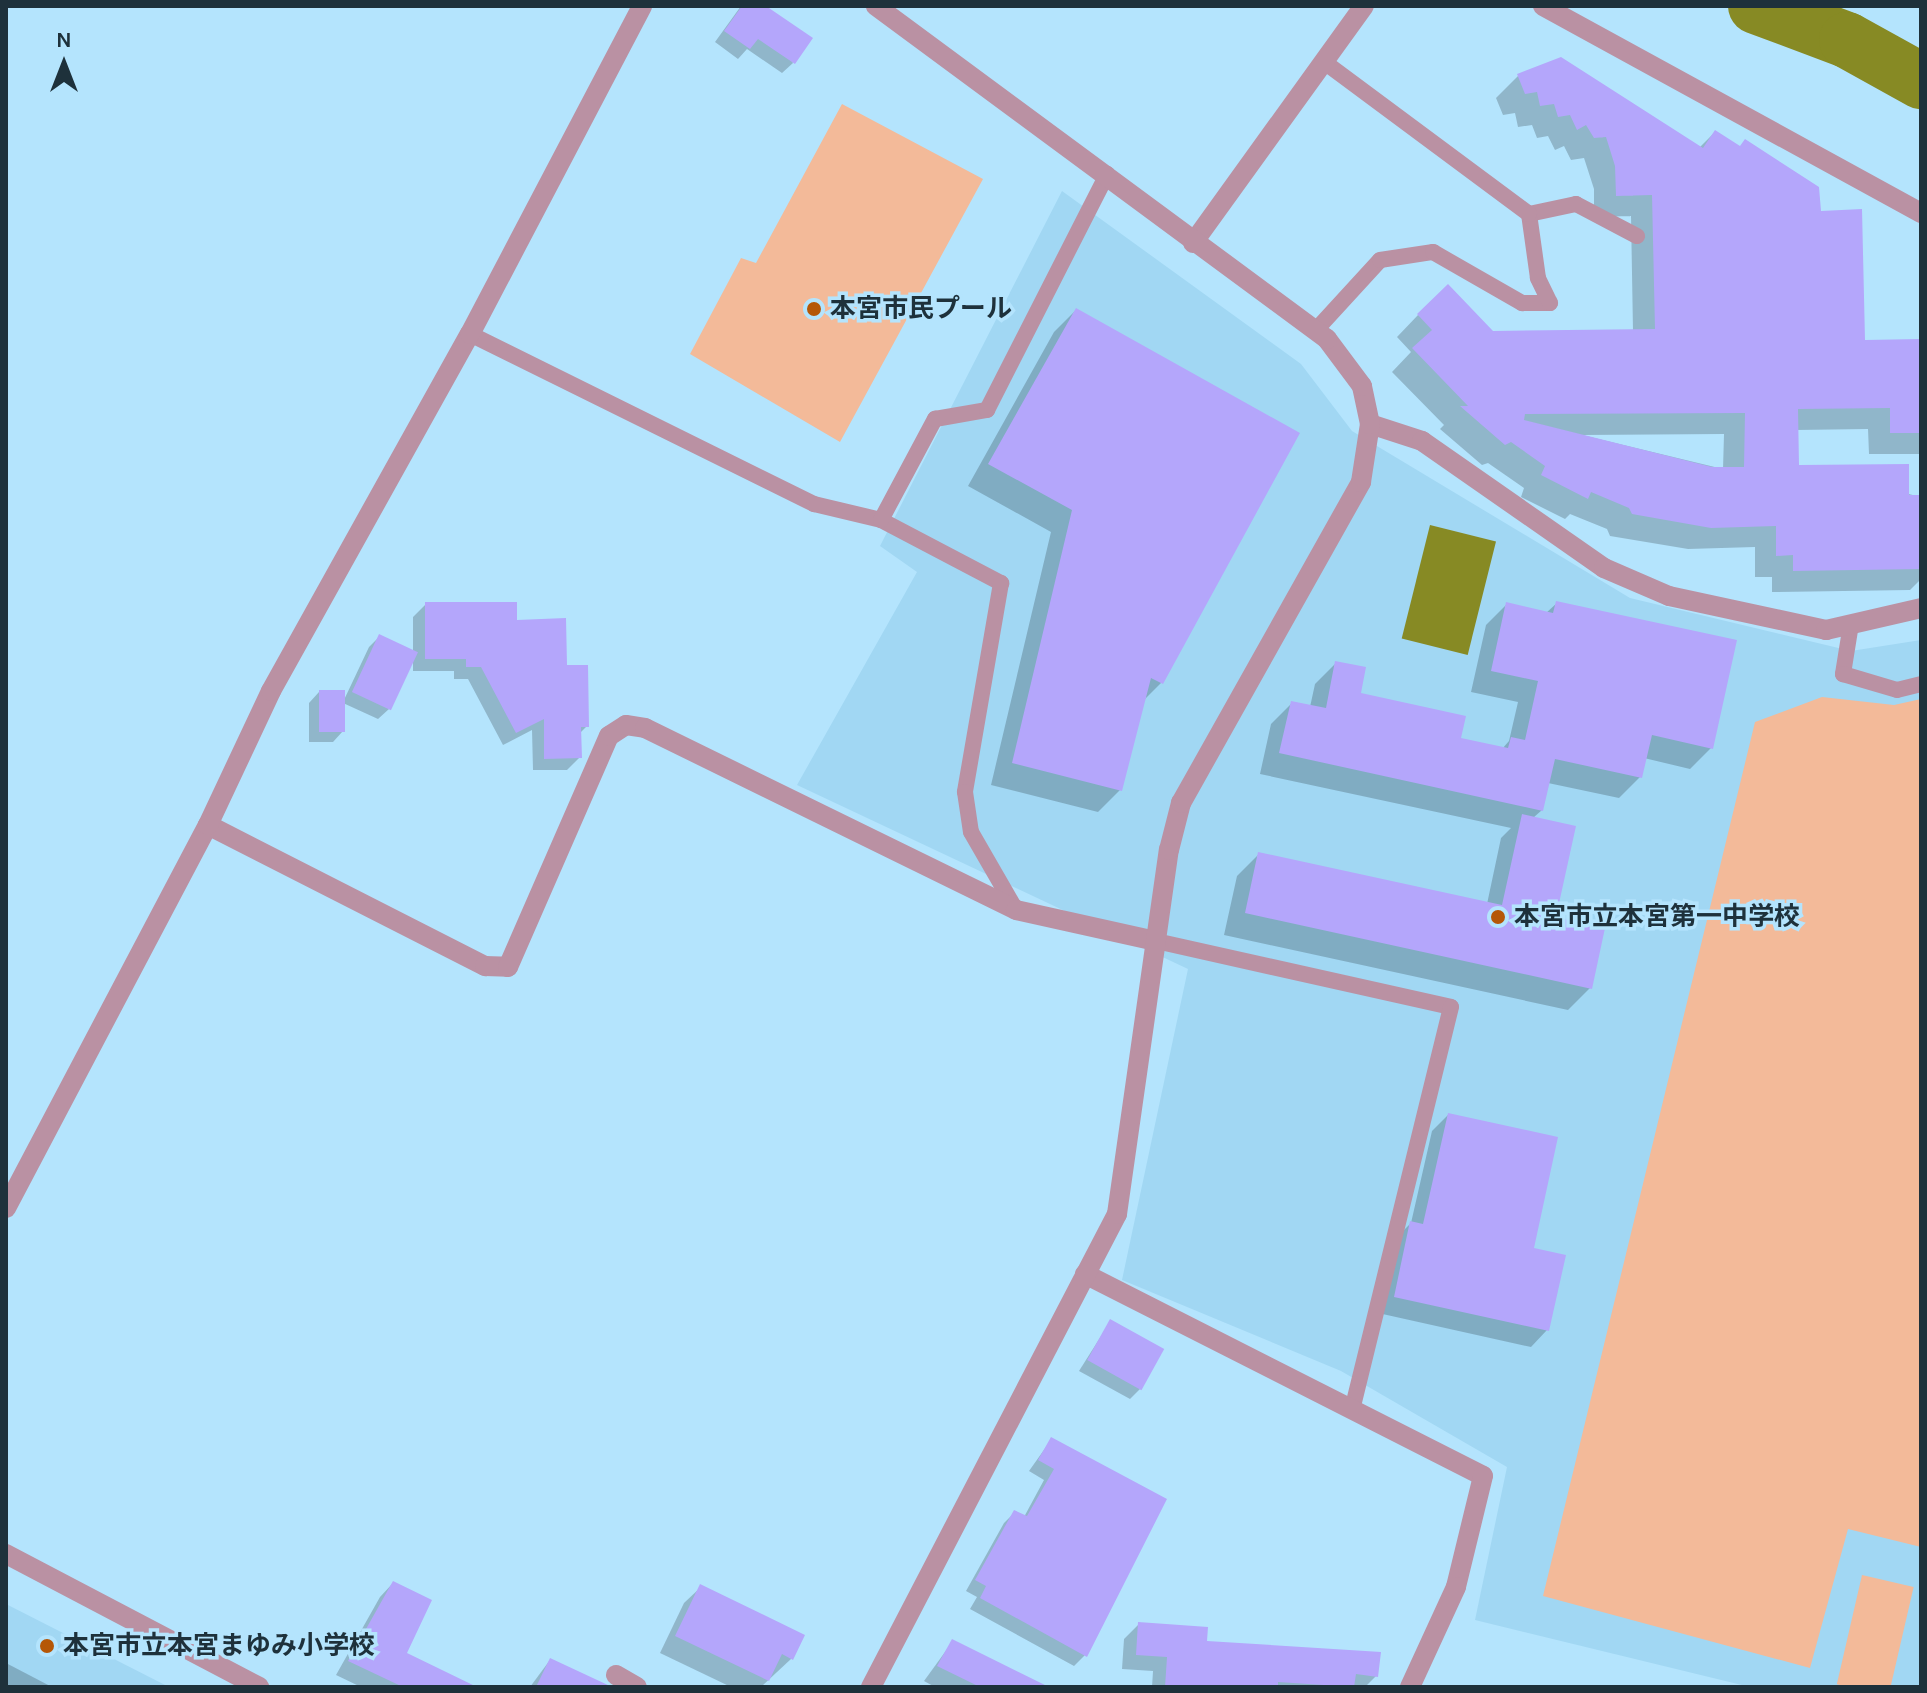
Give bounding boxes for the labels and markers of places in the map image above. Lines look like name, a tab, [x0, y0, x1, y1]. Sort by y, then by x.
place label: 本宮市民プール	[830, 293, 1012, 325]
marker: 本宮市民プール	[805, 300, 823, 318]
place label: 本宮市立本宮第一中学校	[1514, 901, 1800, 933]
marker: 本宮市立本宮第一中学校	[1489, 908, 1507, 926]
place label: 本宮市立本宮まゆみ小学校	[63, 1630, 375, 1662]
marker: 本宮市立本宮まゆみ小学校	[38, 1637, 56, 1655]

